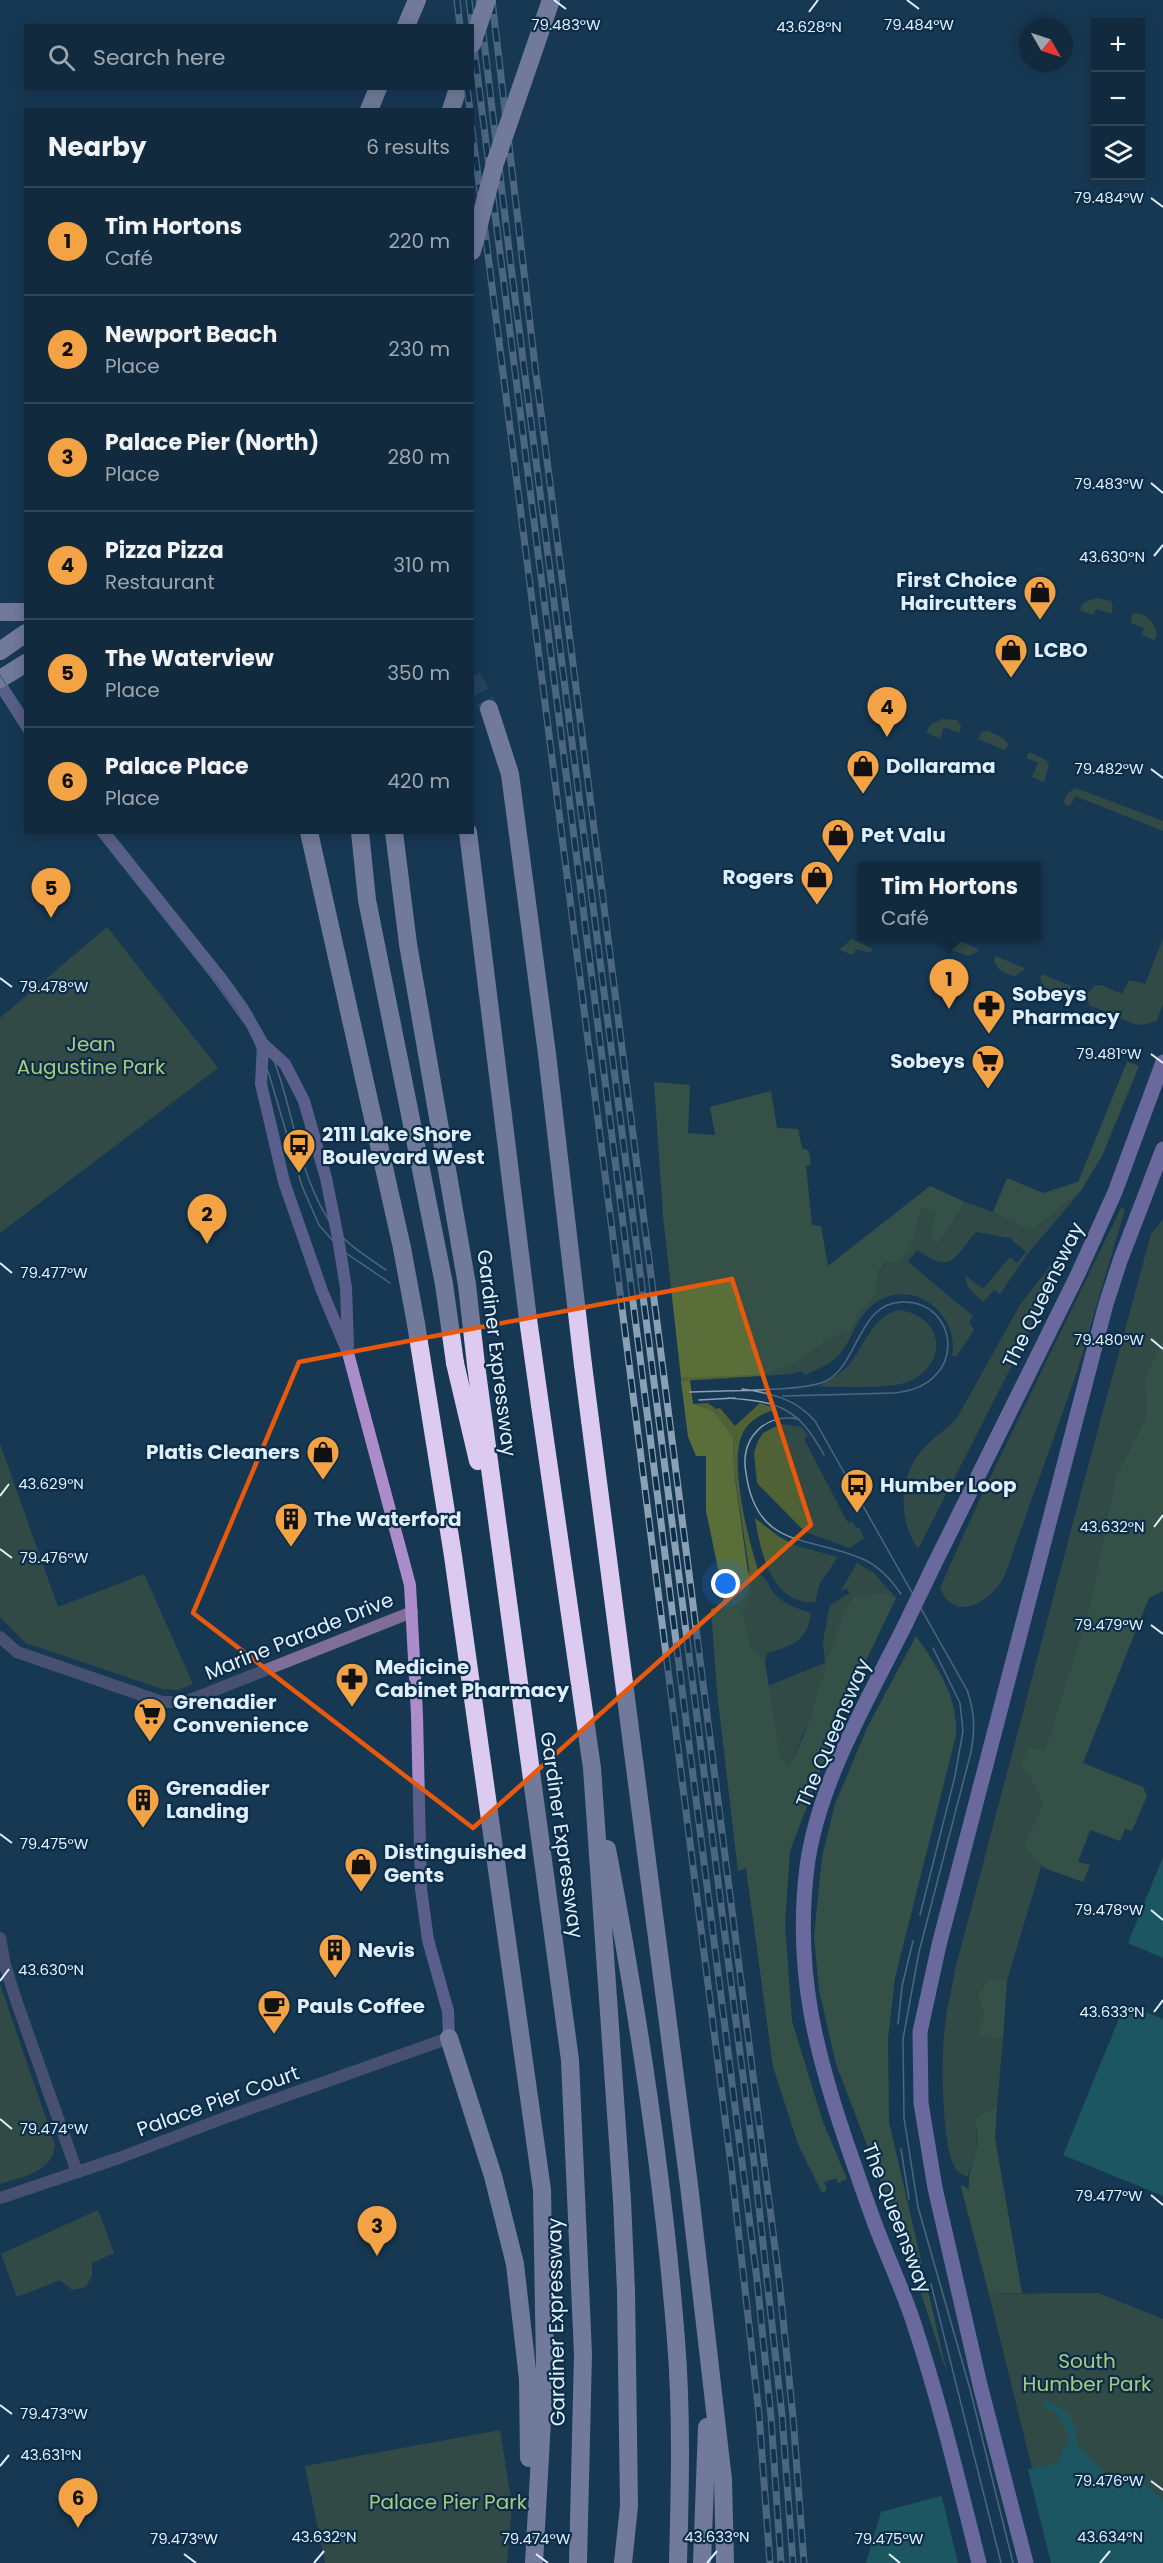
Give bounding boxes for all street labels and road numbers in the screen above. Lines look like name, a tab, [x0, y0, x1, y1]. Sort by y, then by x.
street label: The Queensway	[996, 1217, 1090, 1373]
street label: Gardiner Expressway	[470, 1248, 524, 1458]
street label: Marine Parade Drive	[201, 1585, 397, 1687]
street label: The Queensway	[789, 1654, 877, 1812]
street label: Gardiner Expressway	[534, 1730, 590, 1940]
street label: Palace Pier Court	[133, 2059, 303, 2143]
street label: The Queensway	[855, 2139, 939, 2297]
street label: Gardiner Expressway	[540, 2218, 572, 2426]

